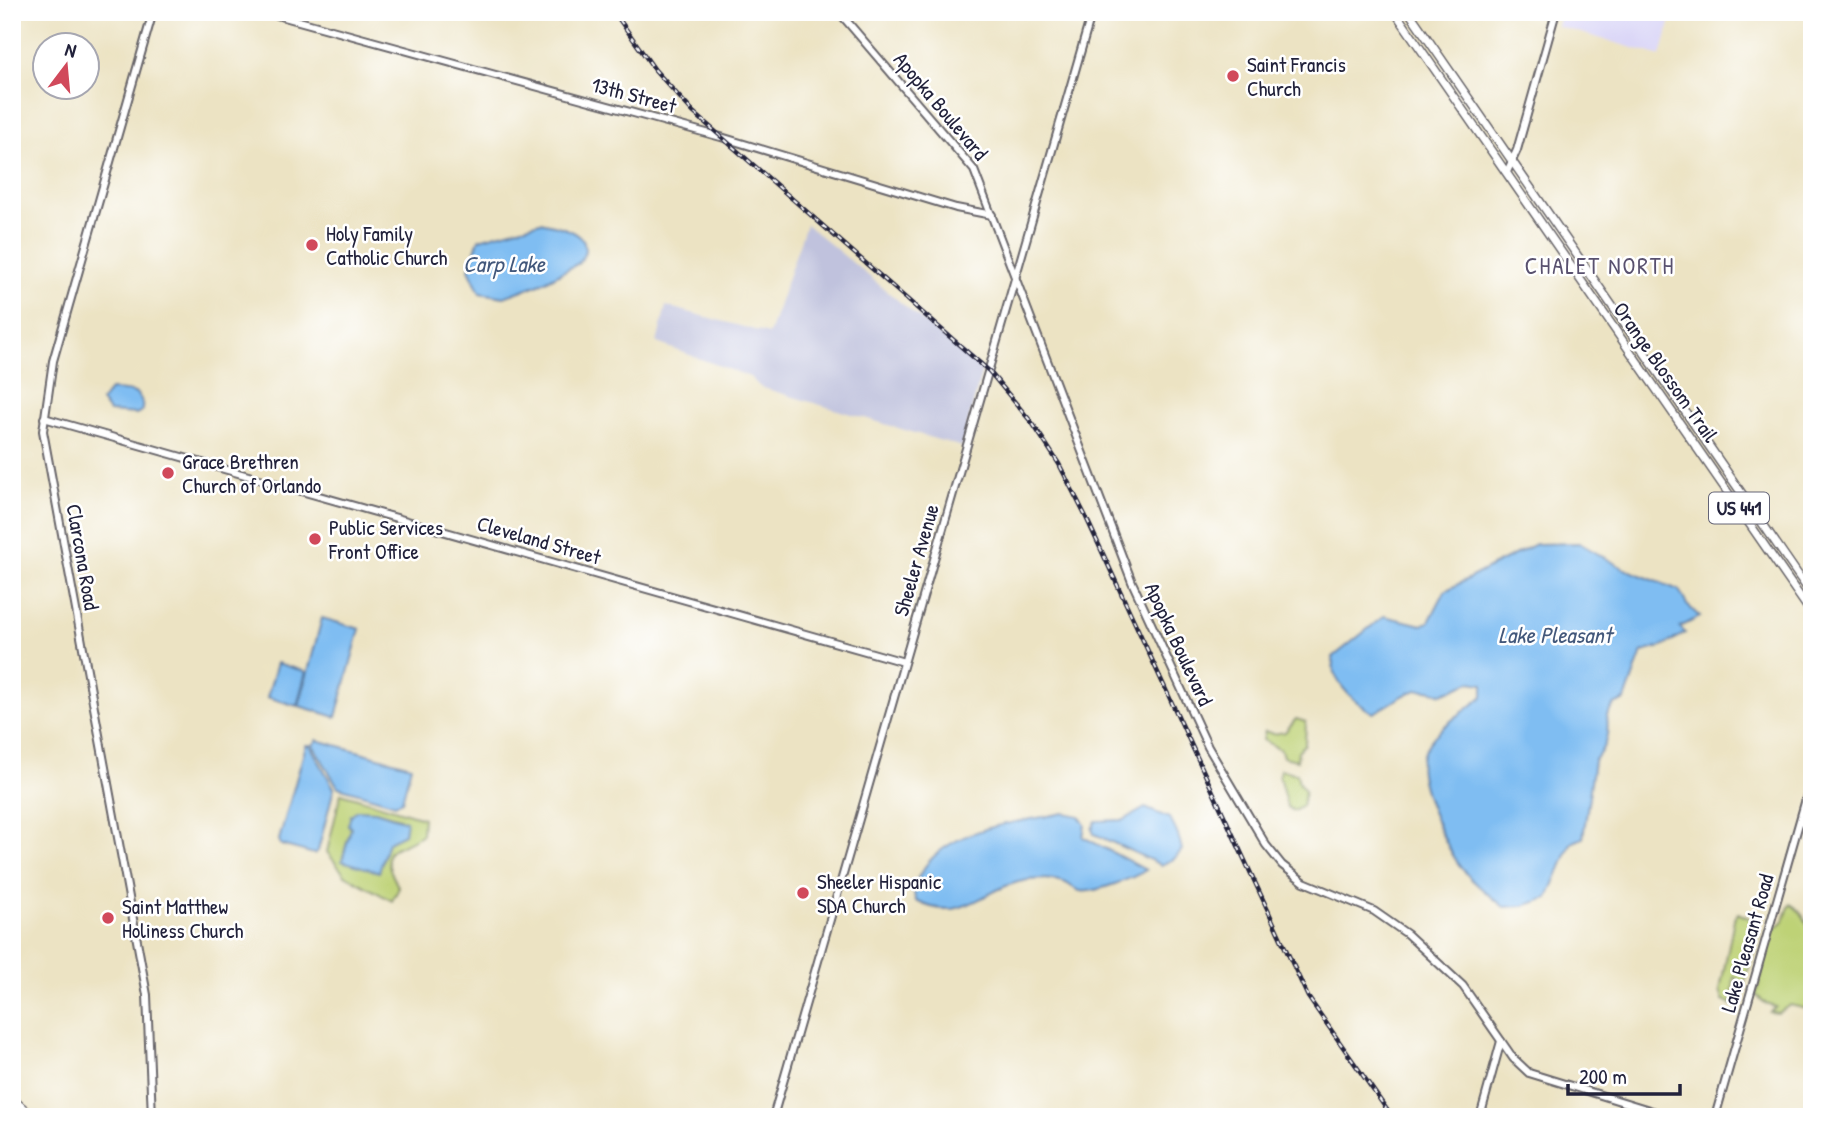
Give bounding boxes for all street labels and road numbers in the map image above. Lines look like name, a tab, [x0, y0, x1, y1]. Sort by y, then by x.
street label: Apopka Boulevard	[887, 46, 995, 166]
street label: 13th Street	[588, 70, 680, 120]
street label: Orange Blossom Trail	[1607, 296, 1725, 448]
road number: US 441	[1709, 492, 1769, 524]
street label: Sheeler Avenue	[886, 501, 946, 619]
street label: Clarcona Road	[59, 502, 107, 612]
street label: Cleveland Street	[474, 508, 605, 572]
street label: Apopka Boulevard	[1138, 578, 1220, 710]
street label: Lake Pleasant Road	[1713, 871, 1781, 1015]

